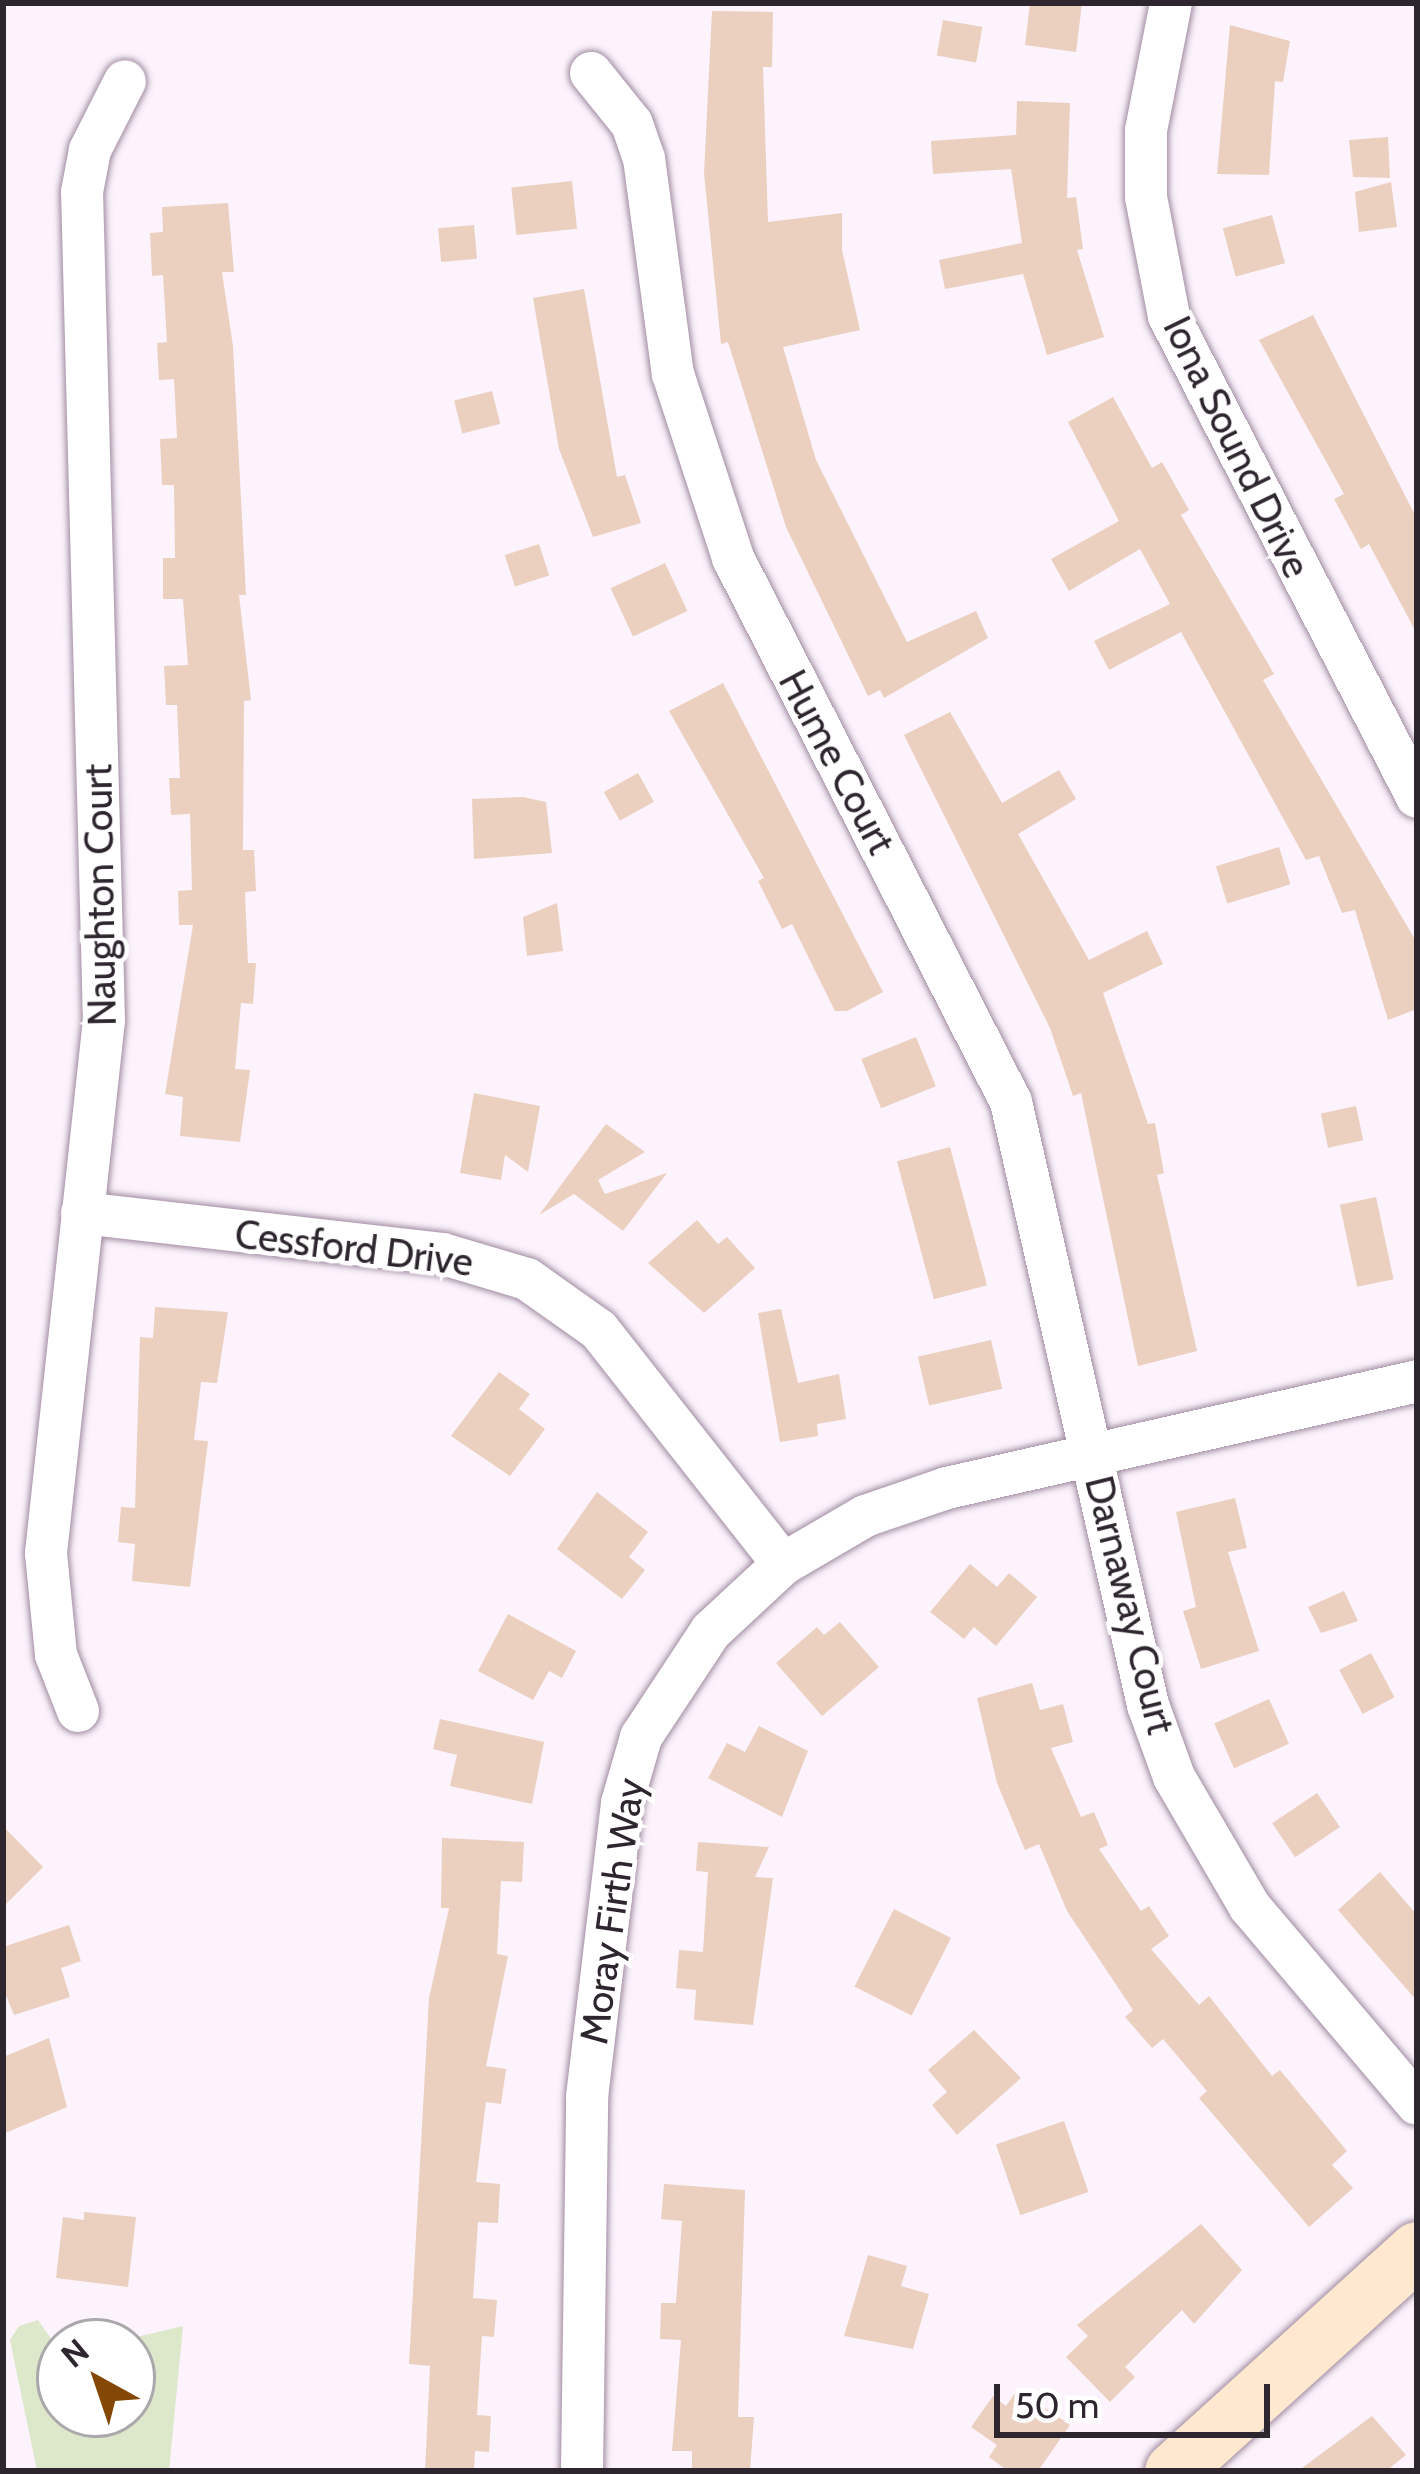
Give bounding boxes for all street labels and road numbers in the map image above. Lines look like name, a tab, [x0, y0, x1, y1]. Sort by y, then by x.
street label: Iona Sound Drive	[1154, 309, 1320, 585]
street label: Hume Court	[769, 662, 905, 862]
street label: Naughton Court	[74, 763, 126, 1027]
street label: Cessford Drive	[232, 1210, 476, 1286]
street label: Darnaway Court	[1075, 1471, 1185, 1739]
street label: Moray Firth Way	[570, 1775, 654, 2047]

